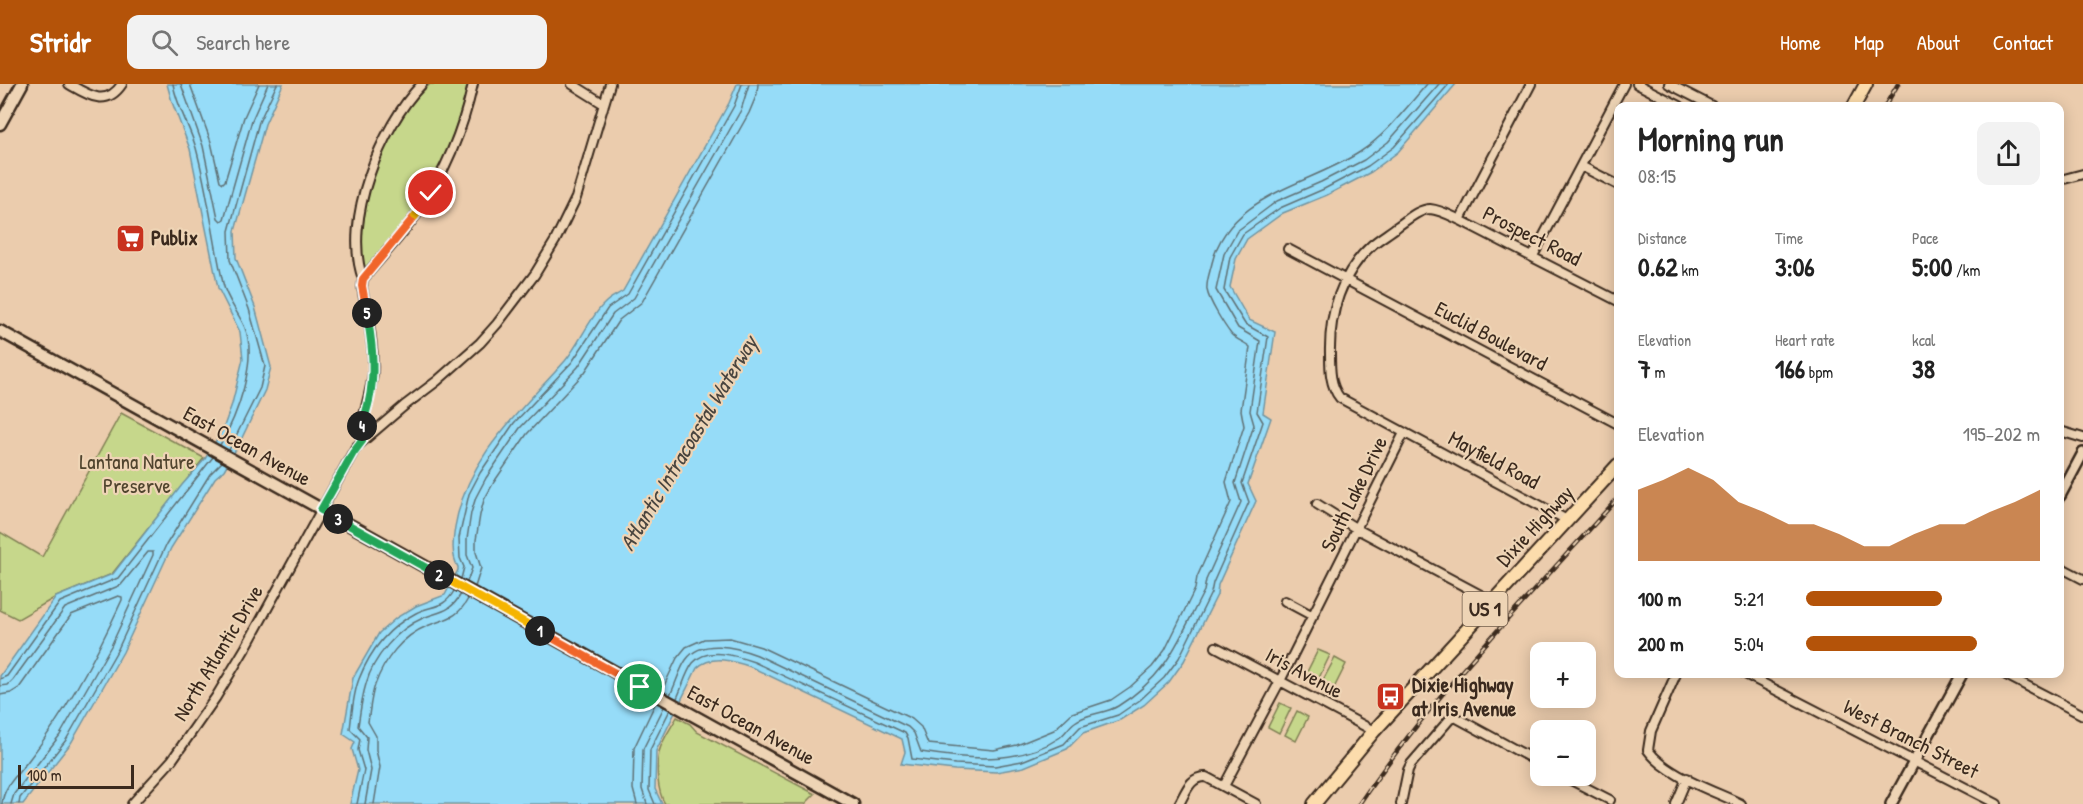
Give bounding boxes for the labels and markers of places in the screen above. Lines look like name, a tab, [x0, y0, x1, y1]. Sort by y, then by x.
pin	[405, 167, 456, 218]
supermarket icon: Publix	[114, 222, 146, 254]
place label: Publix	[151, 223, 198, 252]
pin: 5	[352, 298, 382, 328]
pin: 4	[347, 411, 377, 441]
pin: 3	[323, 504, 353, 534]
pin: 2	[424, 560, 454, 590]
pin: 1	[525, 616, 555, 646]
pin	[614, 661, 665, 712]
place label: Dixie Highway at Iris Avenue	[1412, 670, 1517, 723]
bus stop icon: Dixie Highway at Iris Avenue	[1375, 681, 1407, 713]

